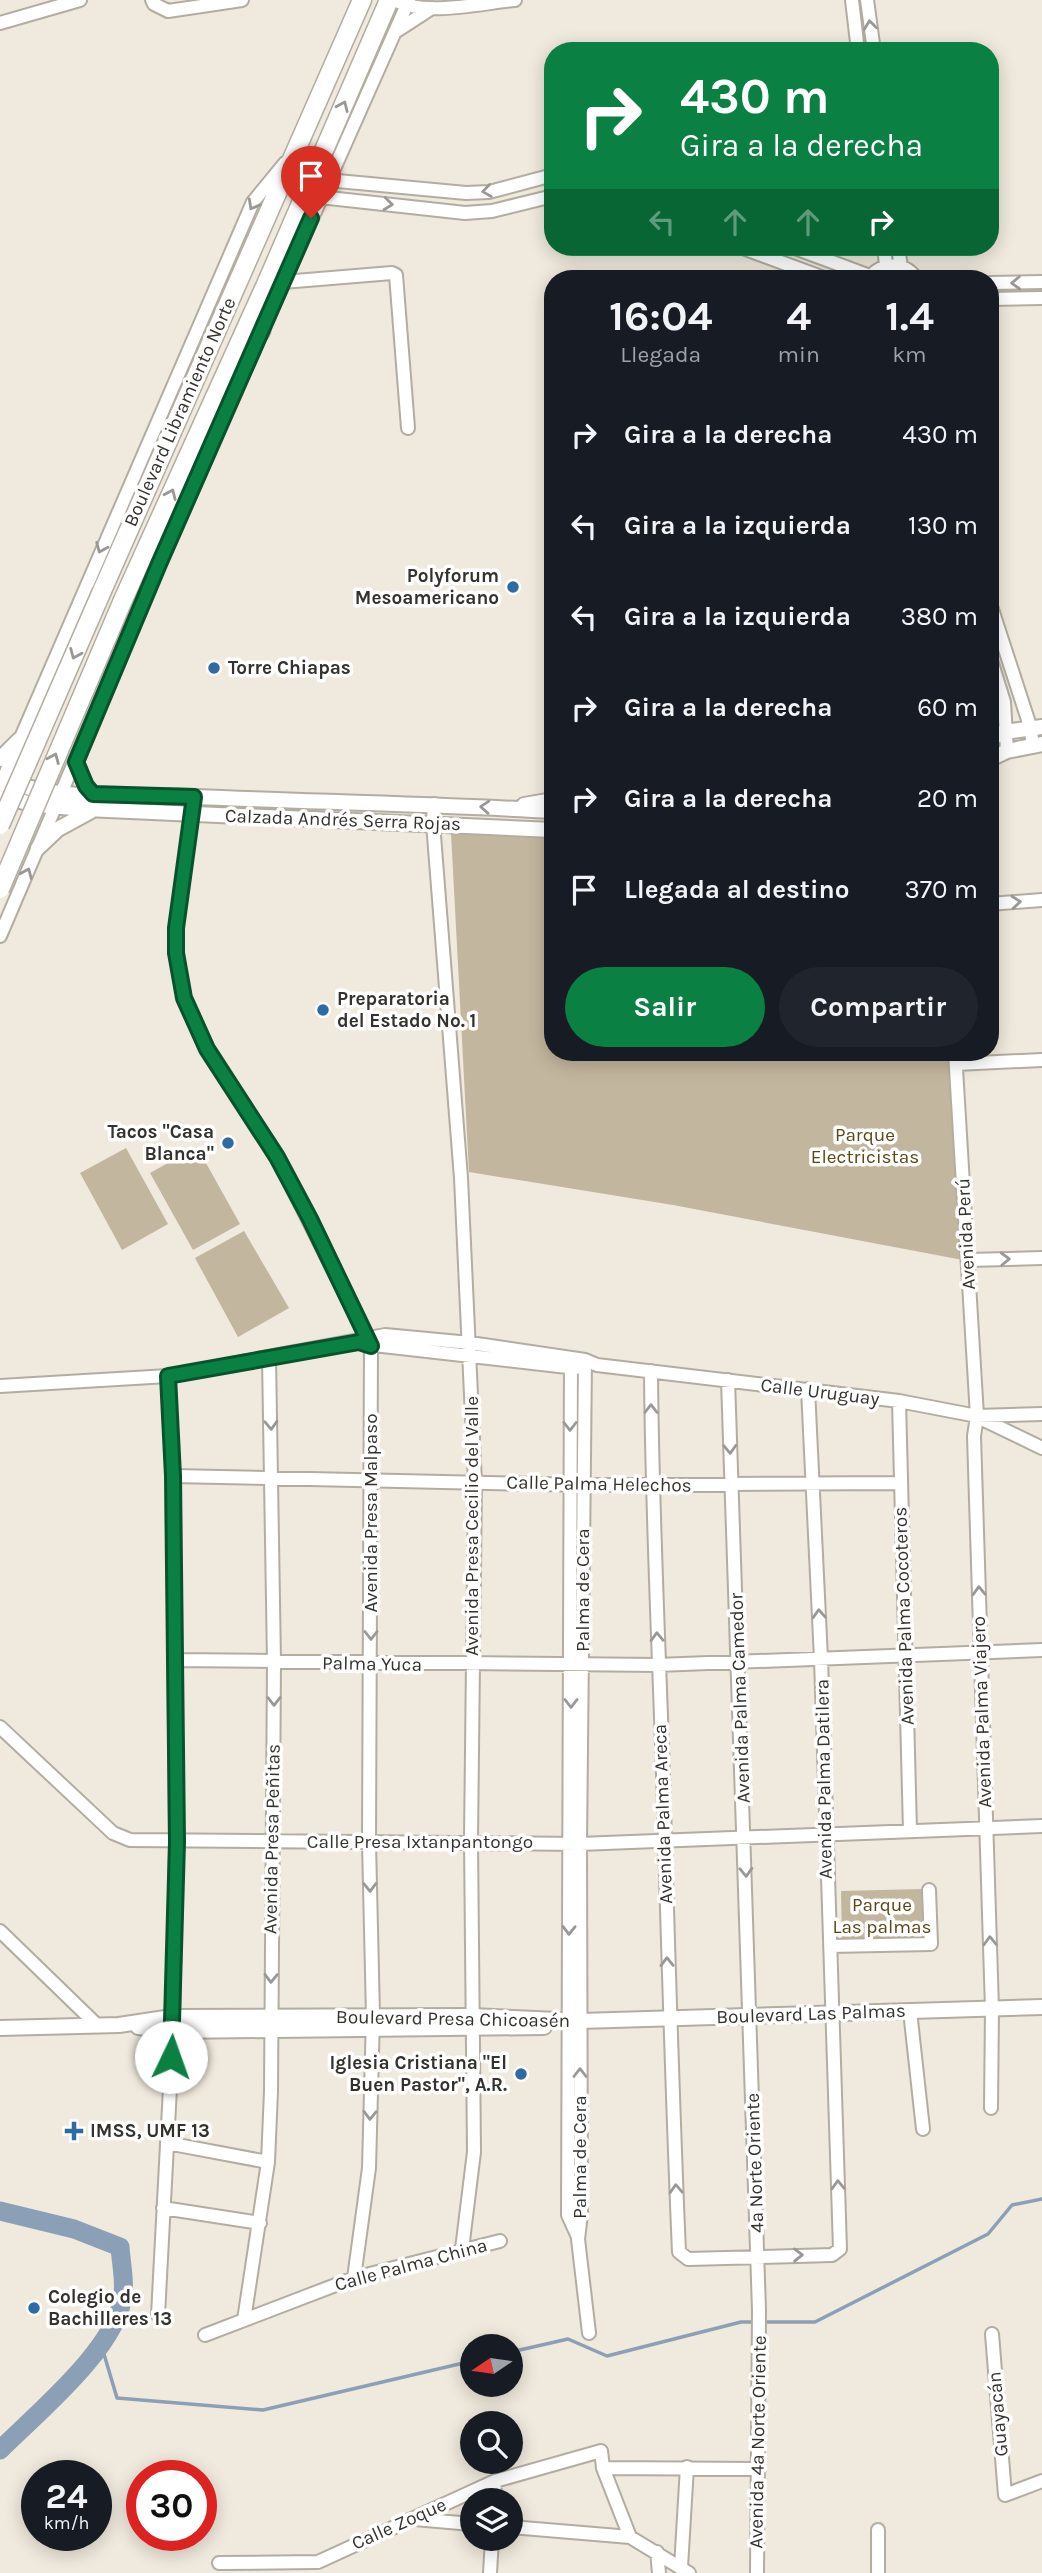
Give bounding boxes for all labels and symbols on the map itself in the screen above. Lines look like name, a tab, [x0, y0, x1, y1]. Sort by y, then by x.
one-way arrow	[863, 20, 878, 31]
one-way arrow	[335, 101, 349, 114]
pin	[281, 146, 341, 218]
one-way arrow	[481, 183, 493, 198]
one-way arrow	[383, 196, 394, 211]
one-way arrow	[248, 198, 261, 211]
one-way arrow	[1010, 275, 1021, 290]
street label: Boulevard Libramiento Norte	[119, 294, 241, 530]
one-way arrow	[163, 488, 177, 501]
one-way arrow	[95, 540, 109, 553]
place label: Polyforum Mesoamericano	[355, 565, 499, 609]
marker: Polyforum Mesoamericano	[505, 579, 521, 595]
one-way arrow	[69, 647, 83, 659]
place label: Torre Chiapas	[228, 657, 351, 679]
marker: Torre Chiapas	[206, 660, 222, 676]
one-way arrow	[46, 753, 60, 766]
one-way arrow	[479, 800, 490, 815]
street label: Calzada Andrés Serra Rojas	[225, 805, 461, 835]
one-way arrow	[19, 868, 33, 880]
one-way arrow	[1011, 895, 1022, 910]
place label: Preparatoria del Estado No. 1	[337, 988, 476, 1032]
marker: Preparatoria del Estado No. 1	[315, 1002, 331, 1018]
place label: Tacos "Casa Blanca"	[107, 1121, 214, 1165]
park label: Parque Electricistas	[811, 1124, 919, 1168]
marker: Tacos "Casa Blanca"	[220, 1135, 236, 1151]
street label: Avenida Perú	[952, 1178, 980, 1290]
one-way arrow	[1000, 1252, 1011, 1267]
street label: Calle Uruguay	[759, 1374, 881, 1410]
street label: Avenida Presa Cecilio del Valle	[461, 1396, 483, 1656]
one-way arrow	[643, 1404, 659, 1414]
street label: Avenida Presa Malpaso	[360, 1413, 382, 1613]
one-way arrow	[263, 1420, 279, 1431]
one-way arrow	[562, 1421, 577, 1432]
one-way arrow	[723, 1443, 738, 1454]
street label: Calle Palma Helechos	[506, 1471, 692, 1497]
street label: Avenida Palma Cocoteros	[889, 1506, 919, 1726]
street label: Palma de Cera	[572, 1528, 594, 1652]
one-way arrow	[971, 1585, 986, 1596]
street label: Avenida Palma Camedor	[725, 1592, 755, 1803]
one-way arrow	[811, 1609, 826, 1620]
street label: Avenida Palma Viajero	[968, 1616, 996, 1808]
one-way arrow	[363, 1630, 379, 1641]
one-way arrow	[649, 1631, 665, 1641]
street label: Palma Yuca	[322, 1652, 422, 1676]
street label: Avenida Palma Datilera	[811, 1679, 837, 1879]
one-way arrow	[266, 1696, 281, 1707]
one-way arrow	[563, 1698, 579, 1708]
street label: Avenida Palma Areca	[649, 1724, 677, 1904]
street label: Avenida Presa Peñitas	[259, 1744, 285, 1934]
street label: Calle Presa Ixtanpantongo	[307, 1831, 533, 1853]
one-way arrow	[739, 1867, 754, 1878]
one-way arrow	[362, 1882, 377, 1893]
park label: Parque Las palmas	[833, 1894, 931, 1938]
one-way arrow	[561, 1925, 576, 1936]
one-way arrow	[982, 1935, 997, 1946]
one-way arrow	[659, 1956, 675, 1967]
one-way arrow	[263, 1973, 278, 1984]
street label: Boulevard Las Palmas	[716, 2000, 906, 2028]
street label: Boulevard Presa Chicoasén	[336, 2006, 570, 2032]
position arrow	[134, 2020, 208, 2094]
place label: Iglesia Cristiana "El Buen Pastor", A.R.	[330, 2052, 507, 2096]
marker: Iglesia Cristiana "El Buen Pastor", A.R.	[513, 2066, 529, 2082]
one-way arrow	[572, 2067, 588, 2078]
street label: 4a Norte Oriente	[742, 2093, 768, 2233]
street label: Palma de Cera	[569, 2095, 591, 2219]
one-way arrow	[363, 2109, 378, 2120]
place label: IMSS, UMF 13	[90, 2120, 210, 2142]
marker: IMSS, UMF 13	[64, 2121, 84, 2141]
one-way arrow	[830, 2179, 845, 2190]
one-way arrow	[669, 2184, 684, 2195]
street label: Calle Palma China	[332, 2234, 490, 2296]
one-way arrow	[793, 2247, 804, 2263]
place label: Colegio de Bachilleres 13	[48, 2286, 172, 2330]
marker: Colegio de Bachilleres 13	[26, 2300, 42, 2316]
north arrow	[460, 2334, 523, 2398]
street label: Avenida 4a Norte Oriente	[745, 2335, 771, 2549]
street label: Guayacán	[983, 2371, 1013, 2457]
speed limit sign: 30	[126, 2460, 217, 2551]
street label: Calle Zoque	[348, 2493, 450, 2555]

